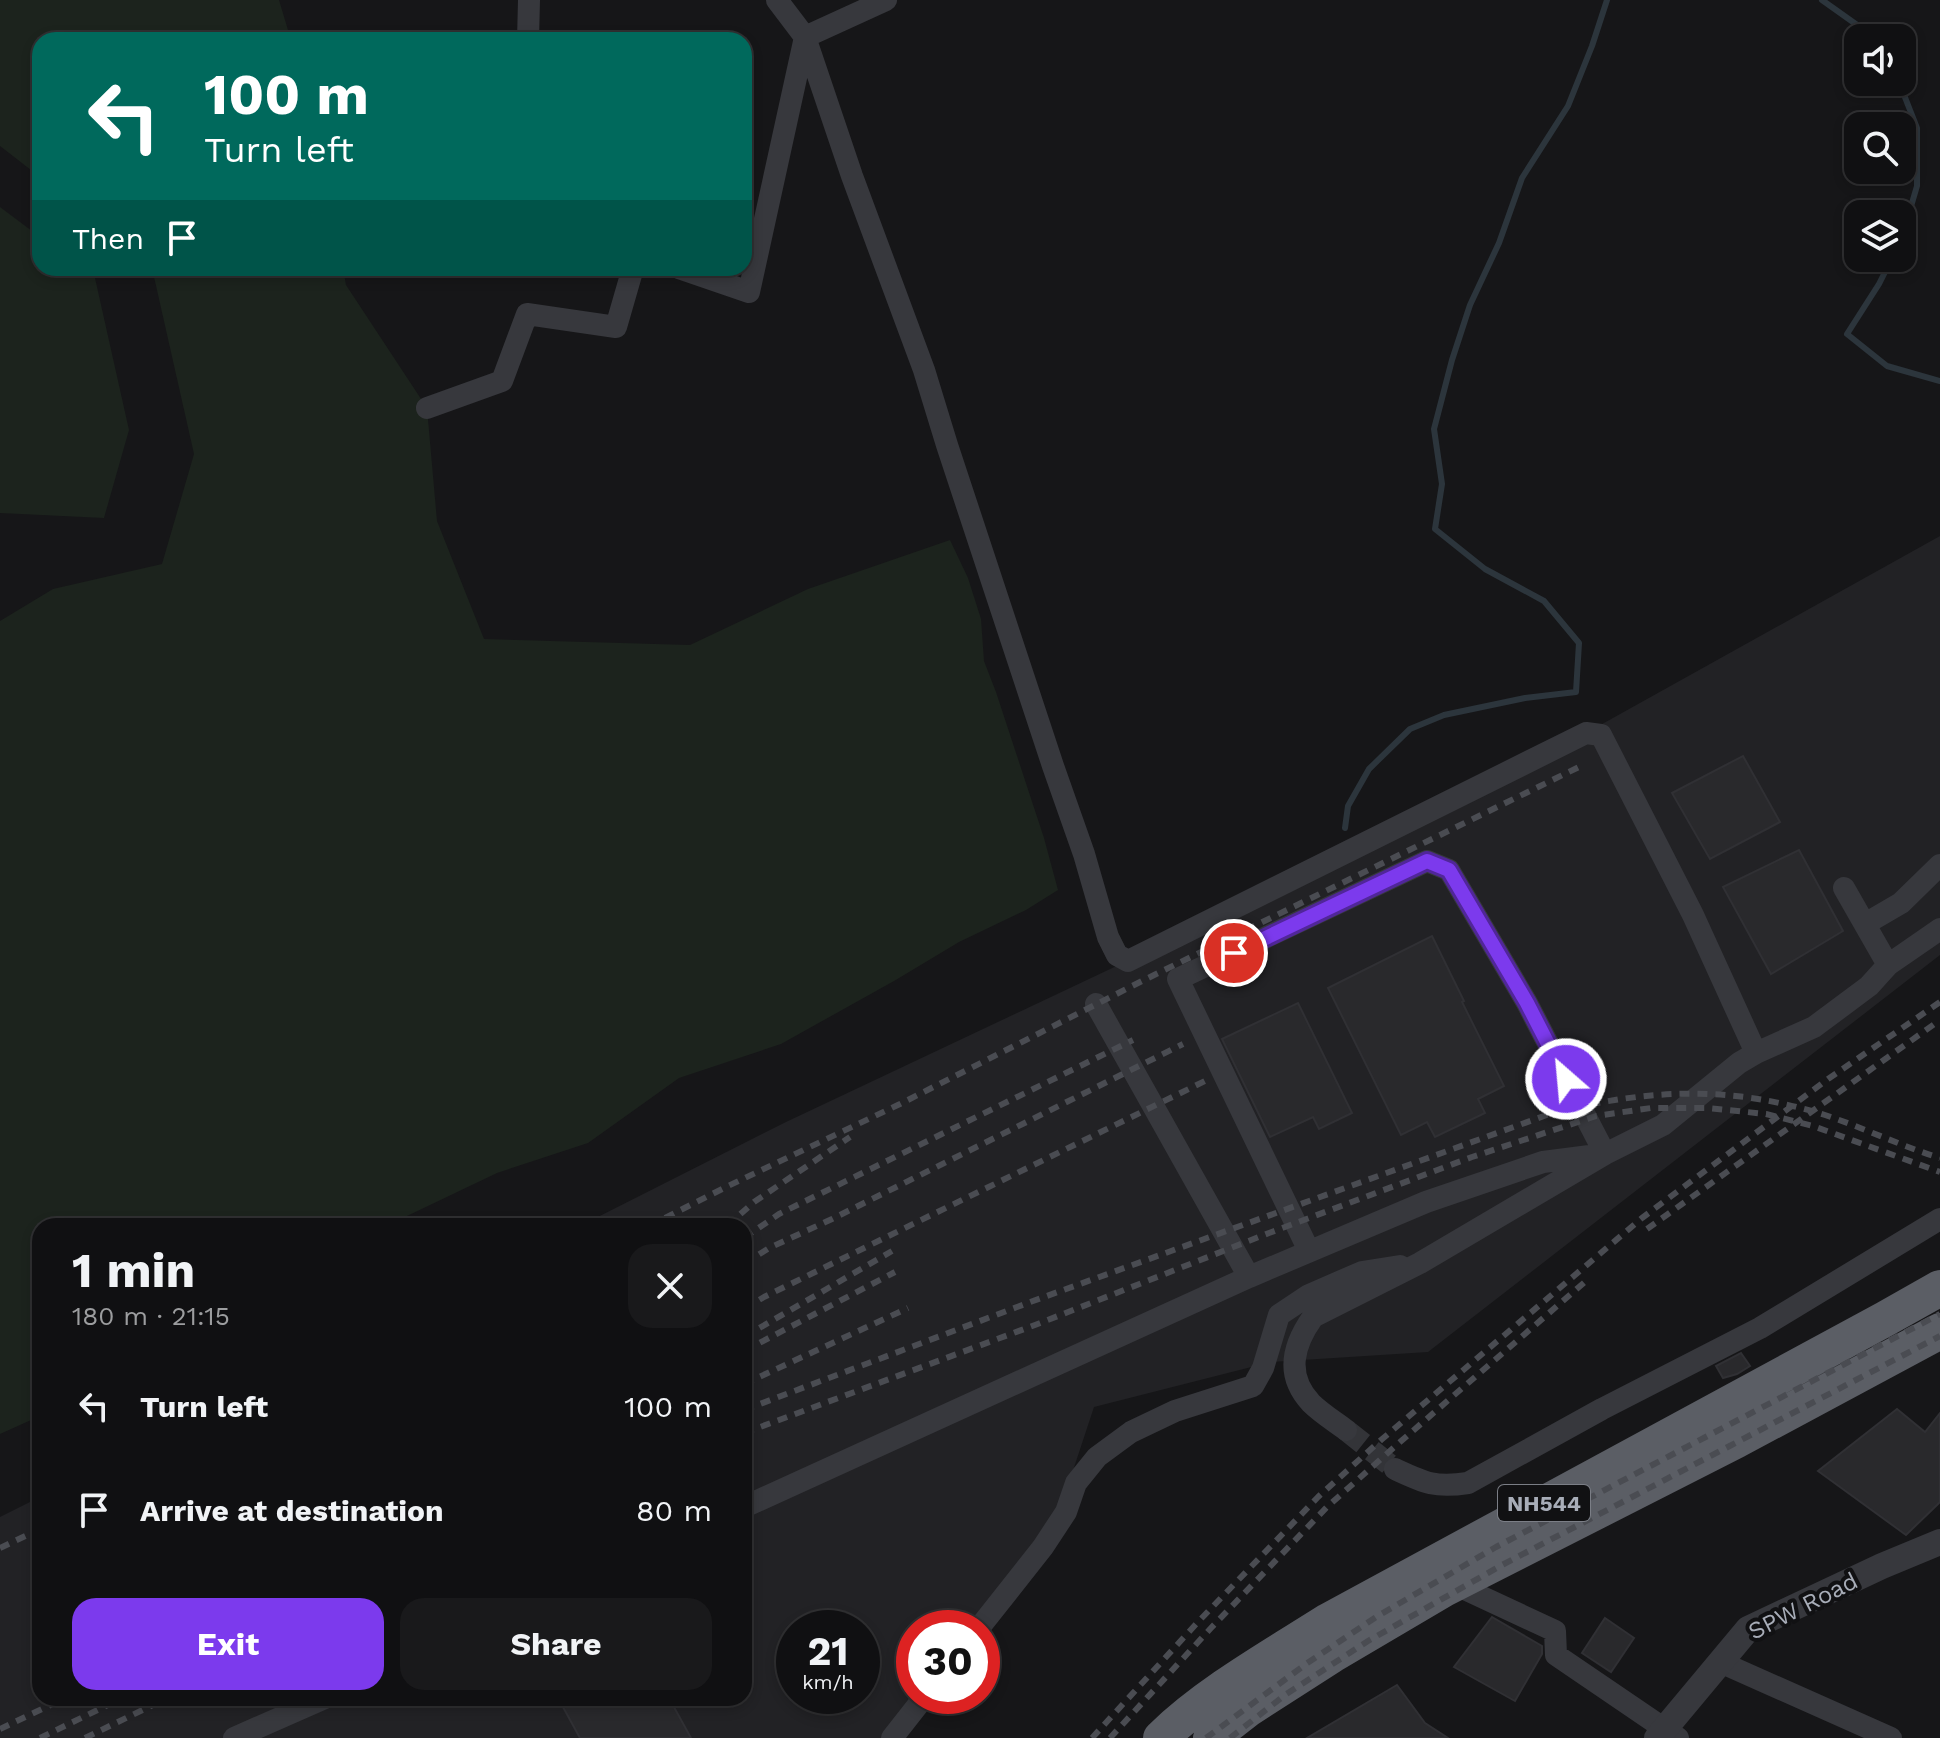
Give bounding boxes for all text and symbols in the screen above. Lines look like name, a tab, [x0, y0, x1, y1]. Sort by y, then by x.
map controls	[1844, 24, 1916, 272]
button: sound	[1844, 24, 1916, 96]
text: 100 m	[204, 62, 369, 128]
icon: left	[72, 64, 176, 168]
button: search	[1844, 112, 1916, 184]
text: Turn left	[204, 129, 354, 171]
button: layers	[1844, 200, 1916, 272]
icon: arrive	[160, 216, 204, 260]
text: Then	[72, 221, 144, 256]
pin	[1200, 919, 1268, 987]
icon: arrive	[1212, 931, 1256, 975]
position arrow	[1524, 1037, 1608, 1121]
text: 1 min	[72, 1242, 195, 1299]
button: close	[628, 1244, 712, 1328]
text: 180 m · 21:15	[72, 1301, 230, 1331]
icon: left	[72, 1384, 116, 1428]
text: Turn left	[140, 1389, 268, 1424]
text: 100 m	[624, 1389, 712, 1424]
road number: NH544	[1498, 1485, 1590, 1521]
icon: arrive	[72, 1488, 116, 1532]
text: Arrive at destination	[140, 1493, 444, 1528]
text: 80 m	[636, 1493, 712, 1528]
street label: SPW Road	[1744, 1566, 1862, 1646]
button: Exit	[72, 1598, 384, 1690]
button: Share	[400, 1598, 712, 1690]
speed limit sign: 30	[896, 1610, 1000, 1714]
text: 21	[807, 1628, 849, 1675]
text: km/h	[802, 1670, 854, 1694]

